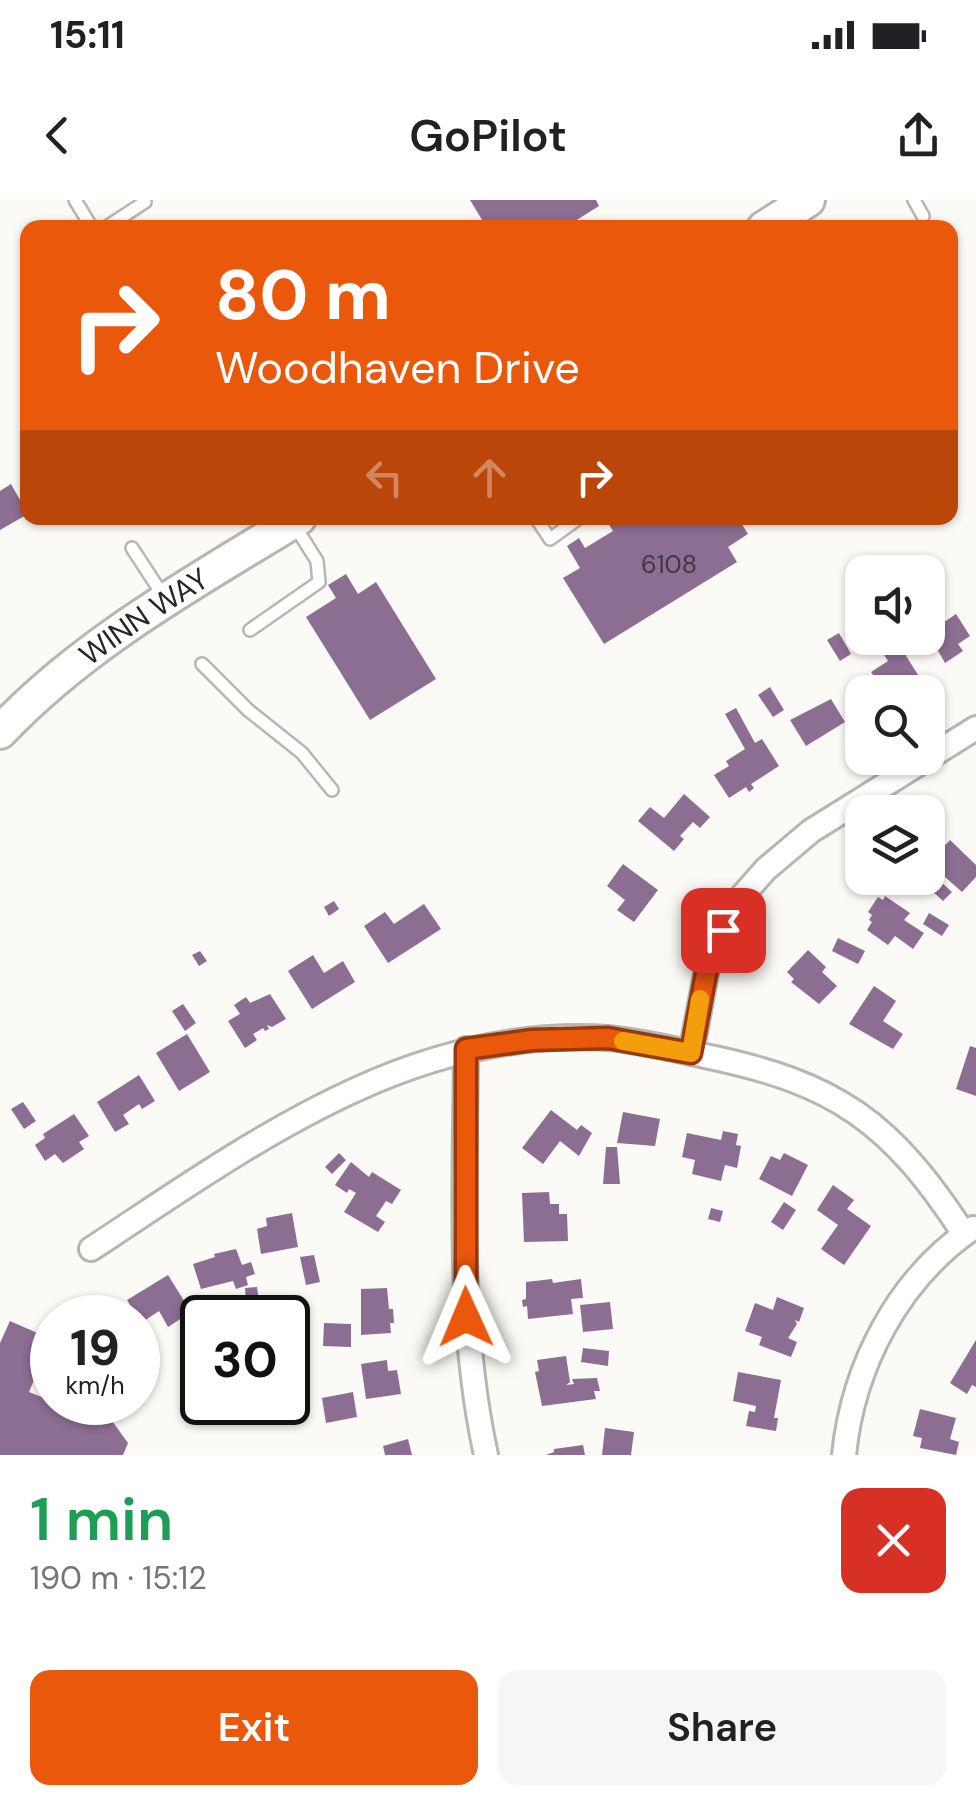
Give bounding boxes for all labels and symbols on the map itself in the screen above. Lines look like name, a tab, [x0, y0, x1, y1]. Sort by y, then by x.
house number: 6108	[641, 548, 697, 581]
street label: WINN WAY	[71, 559, 215, 673]
pin	[681, 888, 766, 973]
position arrow	[414, 1265, 518, 1369]
speed limit sign: 30	[180, 1295, 310, 1425]

